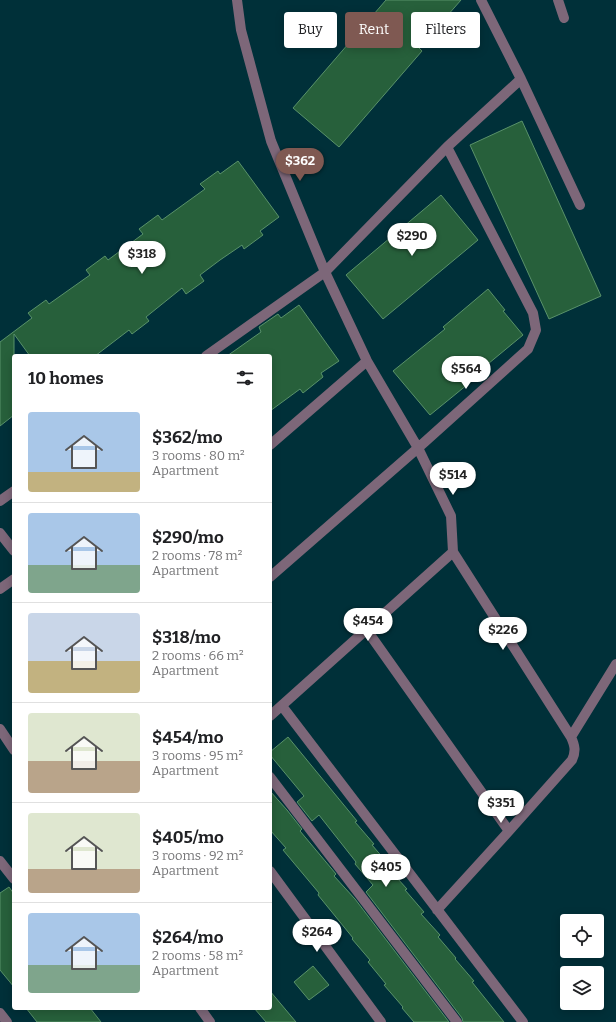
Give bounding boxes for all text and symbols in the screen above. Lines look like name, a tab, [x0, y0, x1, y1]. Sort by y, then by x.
chip: Buy	[284, 12, 337, 48]
chip: Rent	[345, 12, 403, 48]
chip: Filters	[411, 12, 480, 48]
pin: $362	[276, 148, 324, 182]
text: $362	[285, 153, 315, 168]
pin: $290	[388, 223, 436, 257]
text: $290	[396, 228, 428, 243]
pin: $318	[118, 241, 166, 275]
text: $318	[128, 246, 156, 261]
pin: $564	[442, 356, 490, 390]
text: $564	[451, 361, 481, 376]
icon: filters	[234, 367, 256, 389]
text: 10 homes	[28, 368, 104, 389]
text: $362/mo	[152, 427, 223, 448]
icon: home	[60, 428, 108, 476]
text: 3 rooms · 80 m²	[152, 448, 245, 463]
pin: $514	[429, 462, 477, 496]
text: Apartment	[152, 463, 219, 478]
text: $514	[439, 467, 467, 482]
text: $290/mo	[152, 527, 224, 548]
icon: home	[60, 529, 108, 577]
text: 2 rooms · 78 m²	[152, 548, 242, 563]
text: Apartment	[152, 563, 219, 578]
pin: $454	[344, 608, 392, 642]
text: $454	[353, 613, 383, 628]
pin: $226	[479, 617, 527, 651]
text: $226	[488, 622, 518, 637]
text: $318/mo	[152, 627, 221, 648]
icon: home	[60, 629, 108, 677]
text: 2 rooms · 66 m²	[152, 648, 244, 663]
text: Apartment	[152, 663, 219, 678]
text: $454/mo	[152, 727, 224, 748]
icon: home	[60, 729, 108, 777]
text: 3 rooms · 95 m²	[152, 748, 243, 763]
text: Apartment	[152, 763, 219, 778]
pin: $351	[477, 790, 525, 824]
text: $351	[487, 795, 515, 810]
text: $405/mo	[152, 827, 224, 848]
icon: home	[60, 829, 108, 877]
text: 3 rooms · 92 m²	[152, 848, 243, 863]
pin: $405	[362, 854, 410, 888]
text: $405	[370, 859, 402, 874]
text: Apartment	[152, 863, 219, 878]
map controls	[560, 914, 604, 1010]
button: locate	[560, 914, 604, 958]
pin: $264	[293, 919, 341, 953]
text: $264	[302, 924, 332, 939]
text: $264/mo	[152, 927, 224, 948]
icon: home	[60, 929, 108, 977]
text: 2 rooms · 58 m²	[152, 948, 243, 963]
text: Apartment	[152, 963, 219, 978]
button: layers	[560, 966, 604, 1010]

